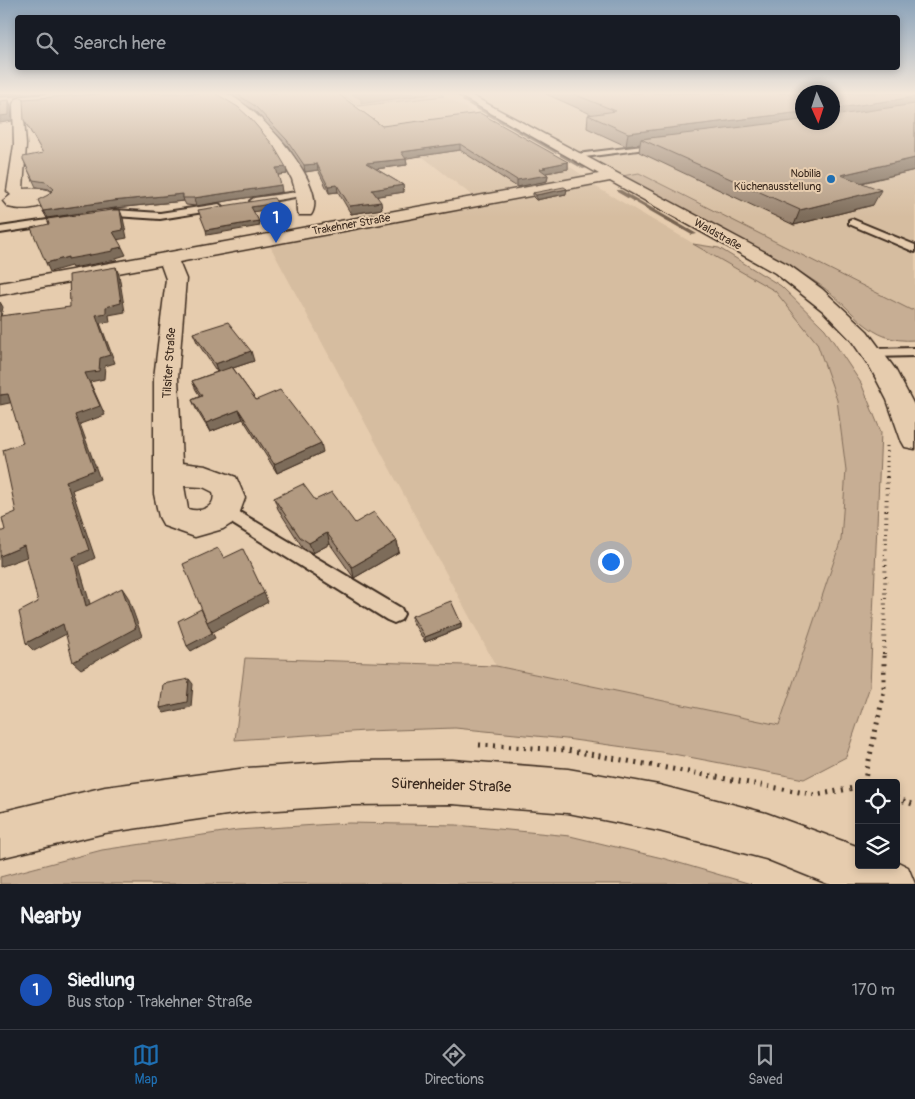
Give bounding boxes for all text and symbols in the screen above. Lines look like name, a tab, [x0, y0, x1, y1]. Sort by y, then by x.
search box	[15, 15, 900, 70]
icon: search	[33, 29, 61, 57]
text: Search here	[73, 31, 166, 55]
north arrow	[795, 85, 840, 130]
place label: Nobilia Küchenausstellung	[734, 167, 821, 193]
marker: Nobilia Küchenausstellung	[825, 173, 837, 185]
pin: 1	[260, 202, 292, 243]
street label: Trakehner Straße	[311, 211, 392, 238]
street label: Waldstraße	[692, 216, 744, 253]
street label: Tilsiter Straße	[160, 327, 179, 399]
your location	[598, 549, 624, 575]
street label: Sürenheider Straße	[390, 774, 512, 797]
map controls	[855, 779, 900, 869]
button: locate	[855, 779, 900, 824]
button: layers	[855, 824, 900, 869]
text: Nearby	[20, 903, 81, 930]
text: Siedlung	[67, 968, 135, 992]
text: 1	[33, 980, 39, 1000]
text: 170 m	[852, 980, 895, 1000]
text: Bus stop · Trakehner Straße	[67, 992, 252, 1012]
tab: Map	[132, 1041, 160, 1088]
tab: Directions	[424, 1041, 484, 1088]
tab: Saved	[748, 1041, 783, 1088]

